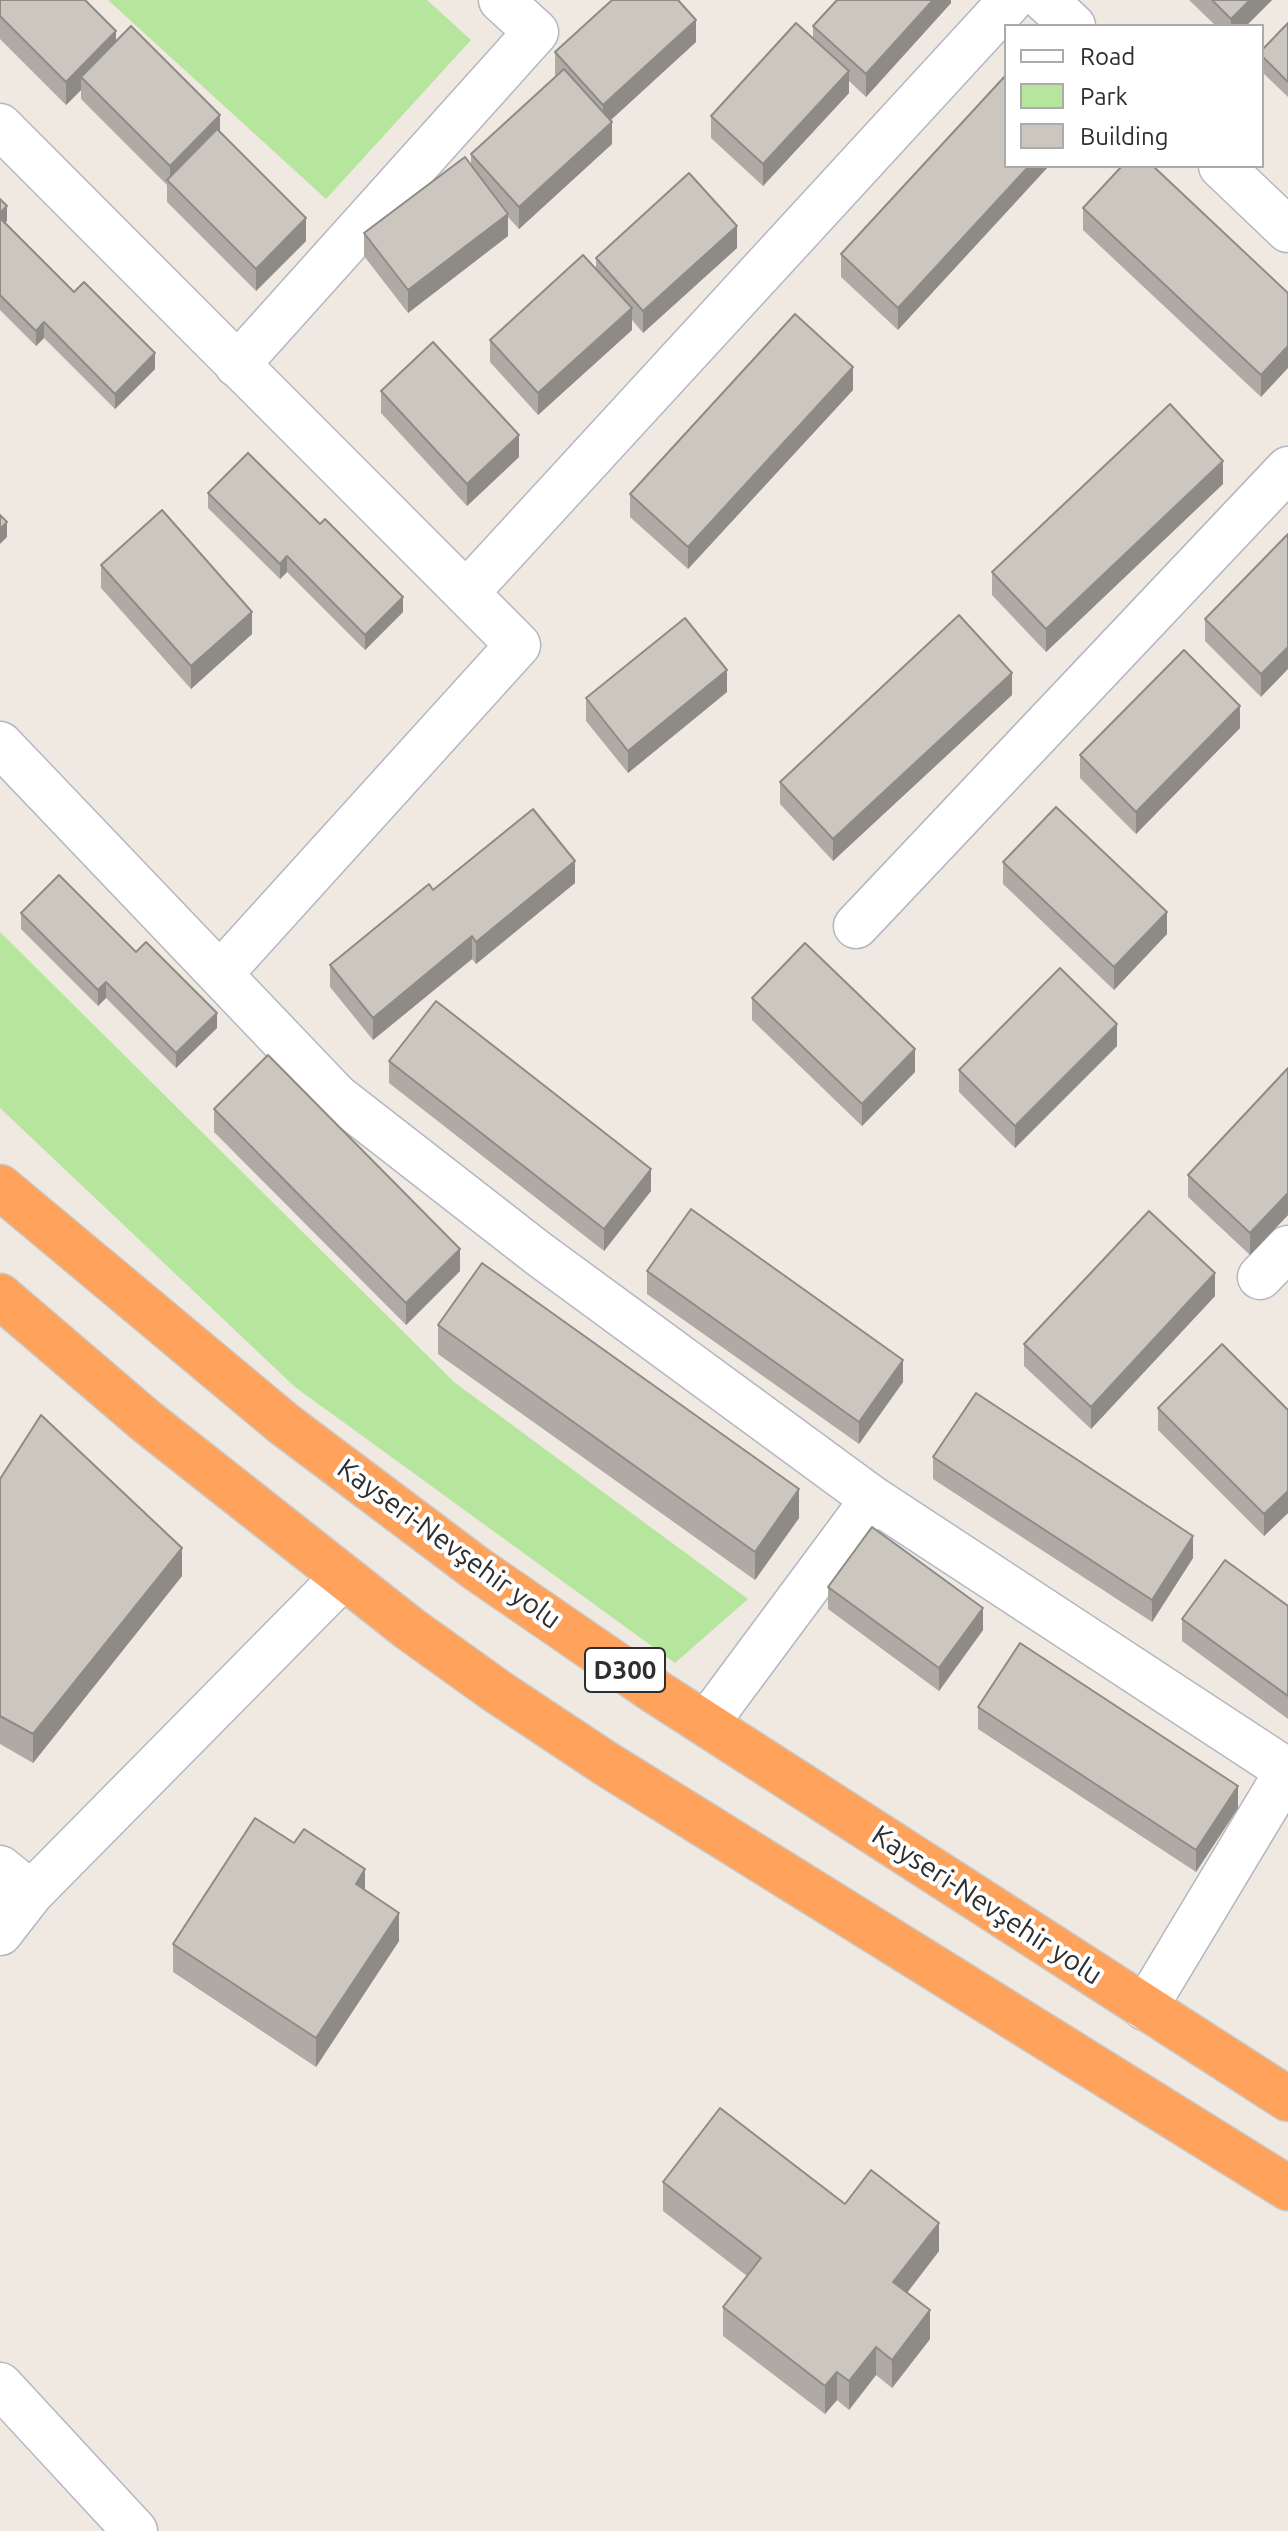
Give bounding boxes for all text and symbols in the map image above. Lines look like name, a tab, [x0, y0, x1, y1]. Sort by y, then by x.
legend	[1004, 24, 1264, 168]
text: Road	[1080, 43, 1135, 70]
text: Park	[1080, 83, 1128, 110]
text: Building	[1080, 123, 1168, 150]
street label: Kayseri-Nevşehir yolu	[331, 1452, 567, 1636]
road number: D300	[585, 1648, 665, 1692]
street label: Kayseri-Nevşehir yolu	[866, 1818, 1108, 1992]

